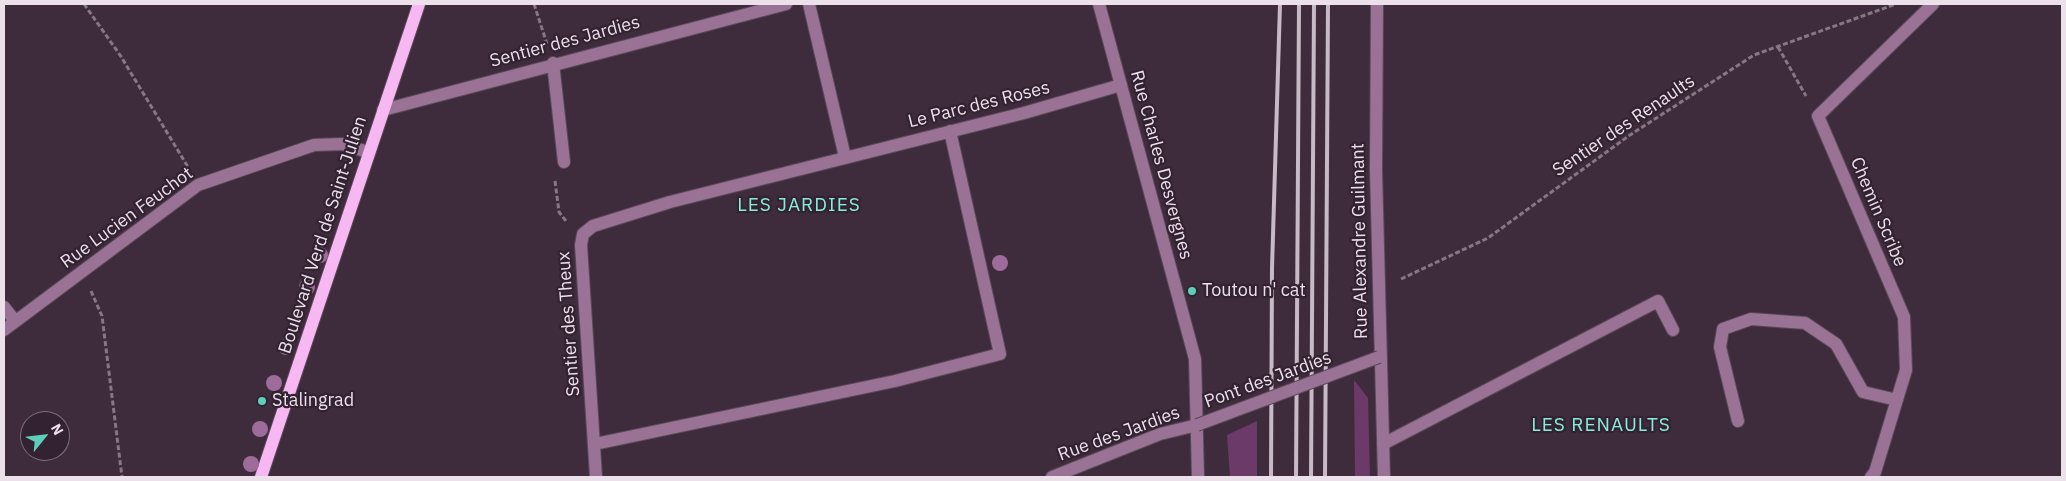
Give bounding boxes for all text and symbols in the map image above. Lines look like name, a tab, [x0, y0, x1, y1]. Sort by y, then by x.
street label: Sentier des Jardies	[488, 12, 642, 72]
street label: Rue Charles Desvergnes	[1125, 68, 1197, 262]
street label: Sentier des Renaults	[1549, 70, 1699, 182]
street label: Le Parc des Roses	[906, 77, 1052, 133]
street label: Boulevard Verd de Saint-Julien	[274, 113, 372, 357]
street label: Rue Alexandre Guilmant	[1347, 143, 1373, 339]
street label: Chemin Scribe	[1845, 154, 1911, 270]
street label: Rue Lucien Feuchot	[57, 163, 197, 273]
district label: LES JARDIES	[736, 195, 862, 217]
street label: Sentier des Theux	[553, 251, 585, 397]
place label: Toutou n' cat	[1202, 280, 1306, 302]
marker: Toutou n' cat	[1186, 285, 1198, 297]
street label: Pont des Jardies	[1202, 347, 1334, 413]
place label: Stalingrad	[272, 390, 354, 412]
marker: Stalingrad	[256, 395, 268, 407]
street label: Rue des Jardies	[1055, 402, 1183, 466]
north arrow	[20, 411, 70, 461]
district label: LES RENAULTS	[1530, 415, 1672, 437]
text: N	[47, 420, 68, 438]

